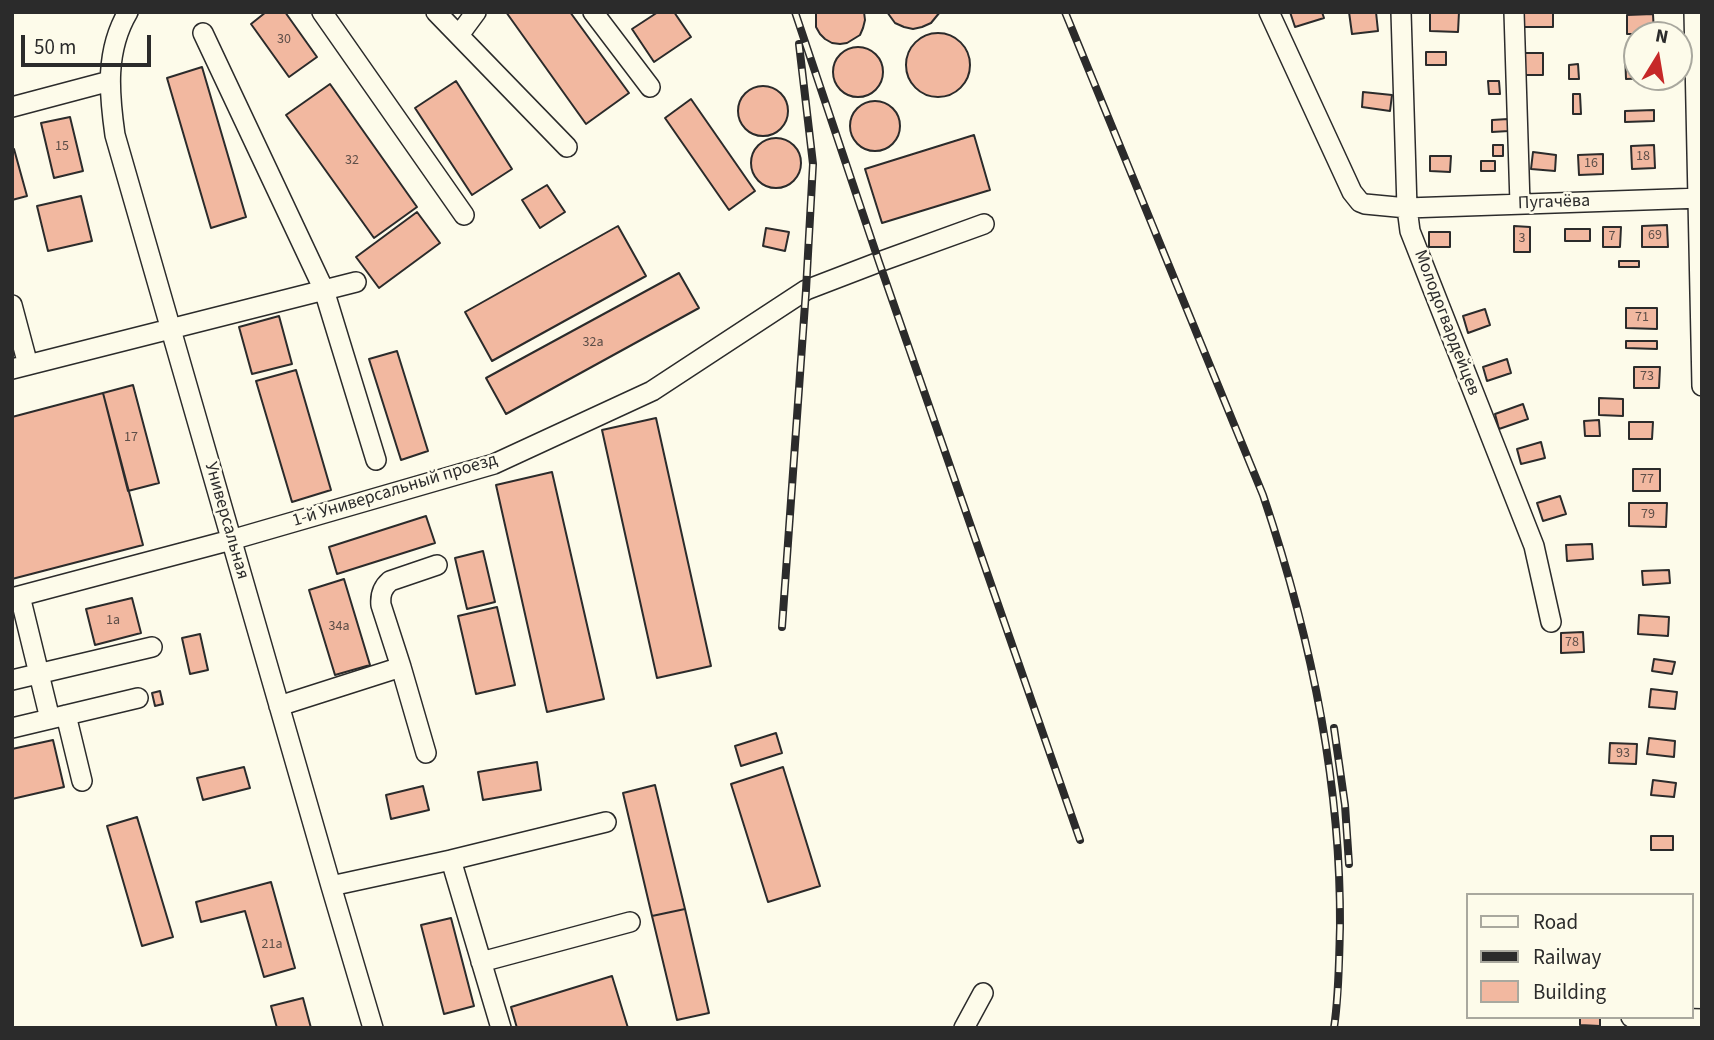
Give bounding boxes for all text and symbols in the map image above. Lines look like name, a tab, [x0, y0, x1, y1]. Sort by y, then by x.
scale bar	[24, 21, 154, 65]
north arrow	[1623, 21, 1693, 91]
text: N	[1653, 22, 1670, 51]
text: 50 m	[34, 32, 76, 62]
house number: 30	[277, 32, 291, 48]
house number: 15	[55, 139, 69, 155]
house number: 18	[1636, 149, 1650, 165]
house number: 32	[345, 153, 359, 169]
house number: 16	[1584, 156, 1598, 172]
street label: Пугачёва	[1518, 191, 1590, 215]
house number: 69	[1648, 228, 1662, 244]
house number: 7	[1609, 229, 1615, 245]
house number: 3	[1519, 231, 1525, 247]
street label: Молодогвардейцев	[1408, 247, 1484, 399]
house number: 71	[1635, 310, 1649, 326]
house number: 32а	[583, 335, 603, 351]
house number: 73	[1640, 369, 1654, 385]
house number: 17	[124, 430, 138, 446]
street label: 1-й Универсальный проезд	[290, 449, 500, 533]
street label: Универсальная	[199, 460, 253, 582]
house number: 77	[1640, 472, 1654, 488]
house number: 79	[1641, 507, 1655, 523]
house number: 1а	[106, 613, 120, 629]
house number: 34а	[329, 619, 349, 635]
house number: 78	[1565, 635, 1579, 651]
house number: 93	[1616, 746, 1630, 762]
legend	[1466, 893, 1693, 1019]
text: Road	[1533, 907, 1578, 937]
house number: 21а	[262, 937, 282, 953]
text: Railway	[1533, 942, 1601, 972]
text: Building	[1533, 977, 1606, 1007]

